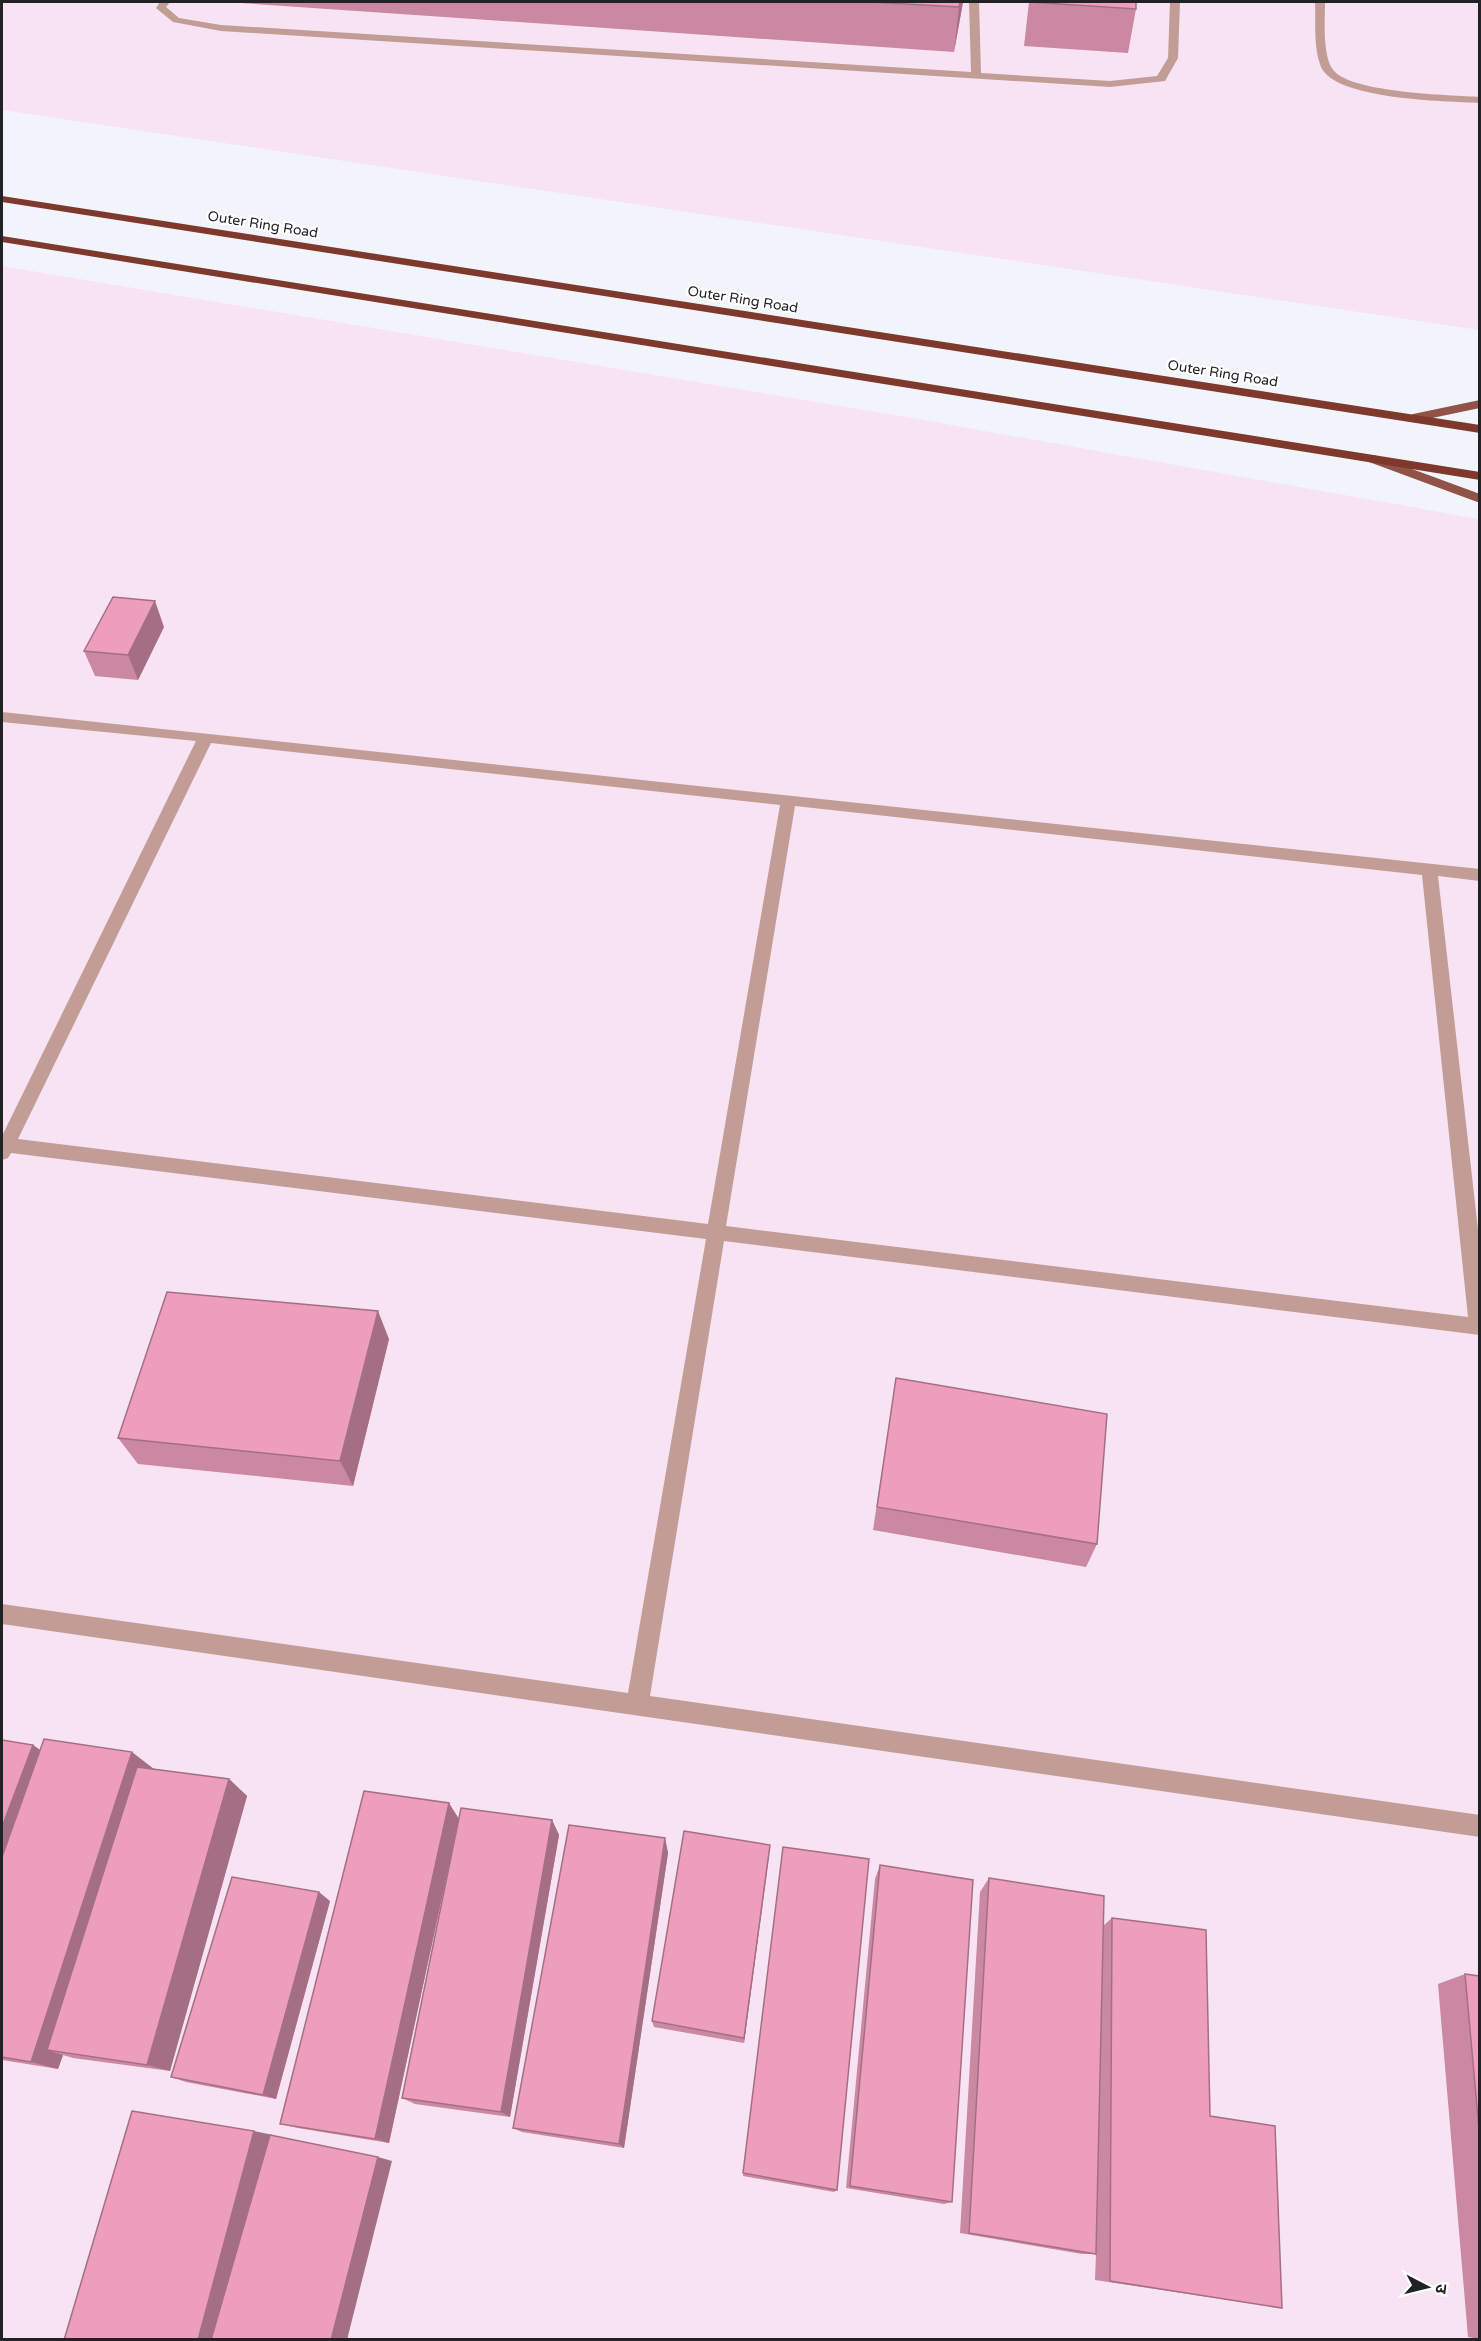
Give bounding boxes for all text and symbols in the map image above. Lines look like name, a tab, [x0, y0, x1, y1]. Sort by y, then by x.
street label: Outer Ring Road	[206, 207, 319, 242]
street label: Outer Ring Road	[686, 282, 799, 317]
street label: Outer Ring Road	[1166, 356, 1279, 391]
north arrow	[1397, 2257, 1457, 2317]
text: उ	[1430, 2283, 1451, 2295]

